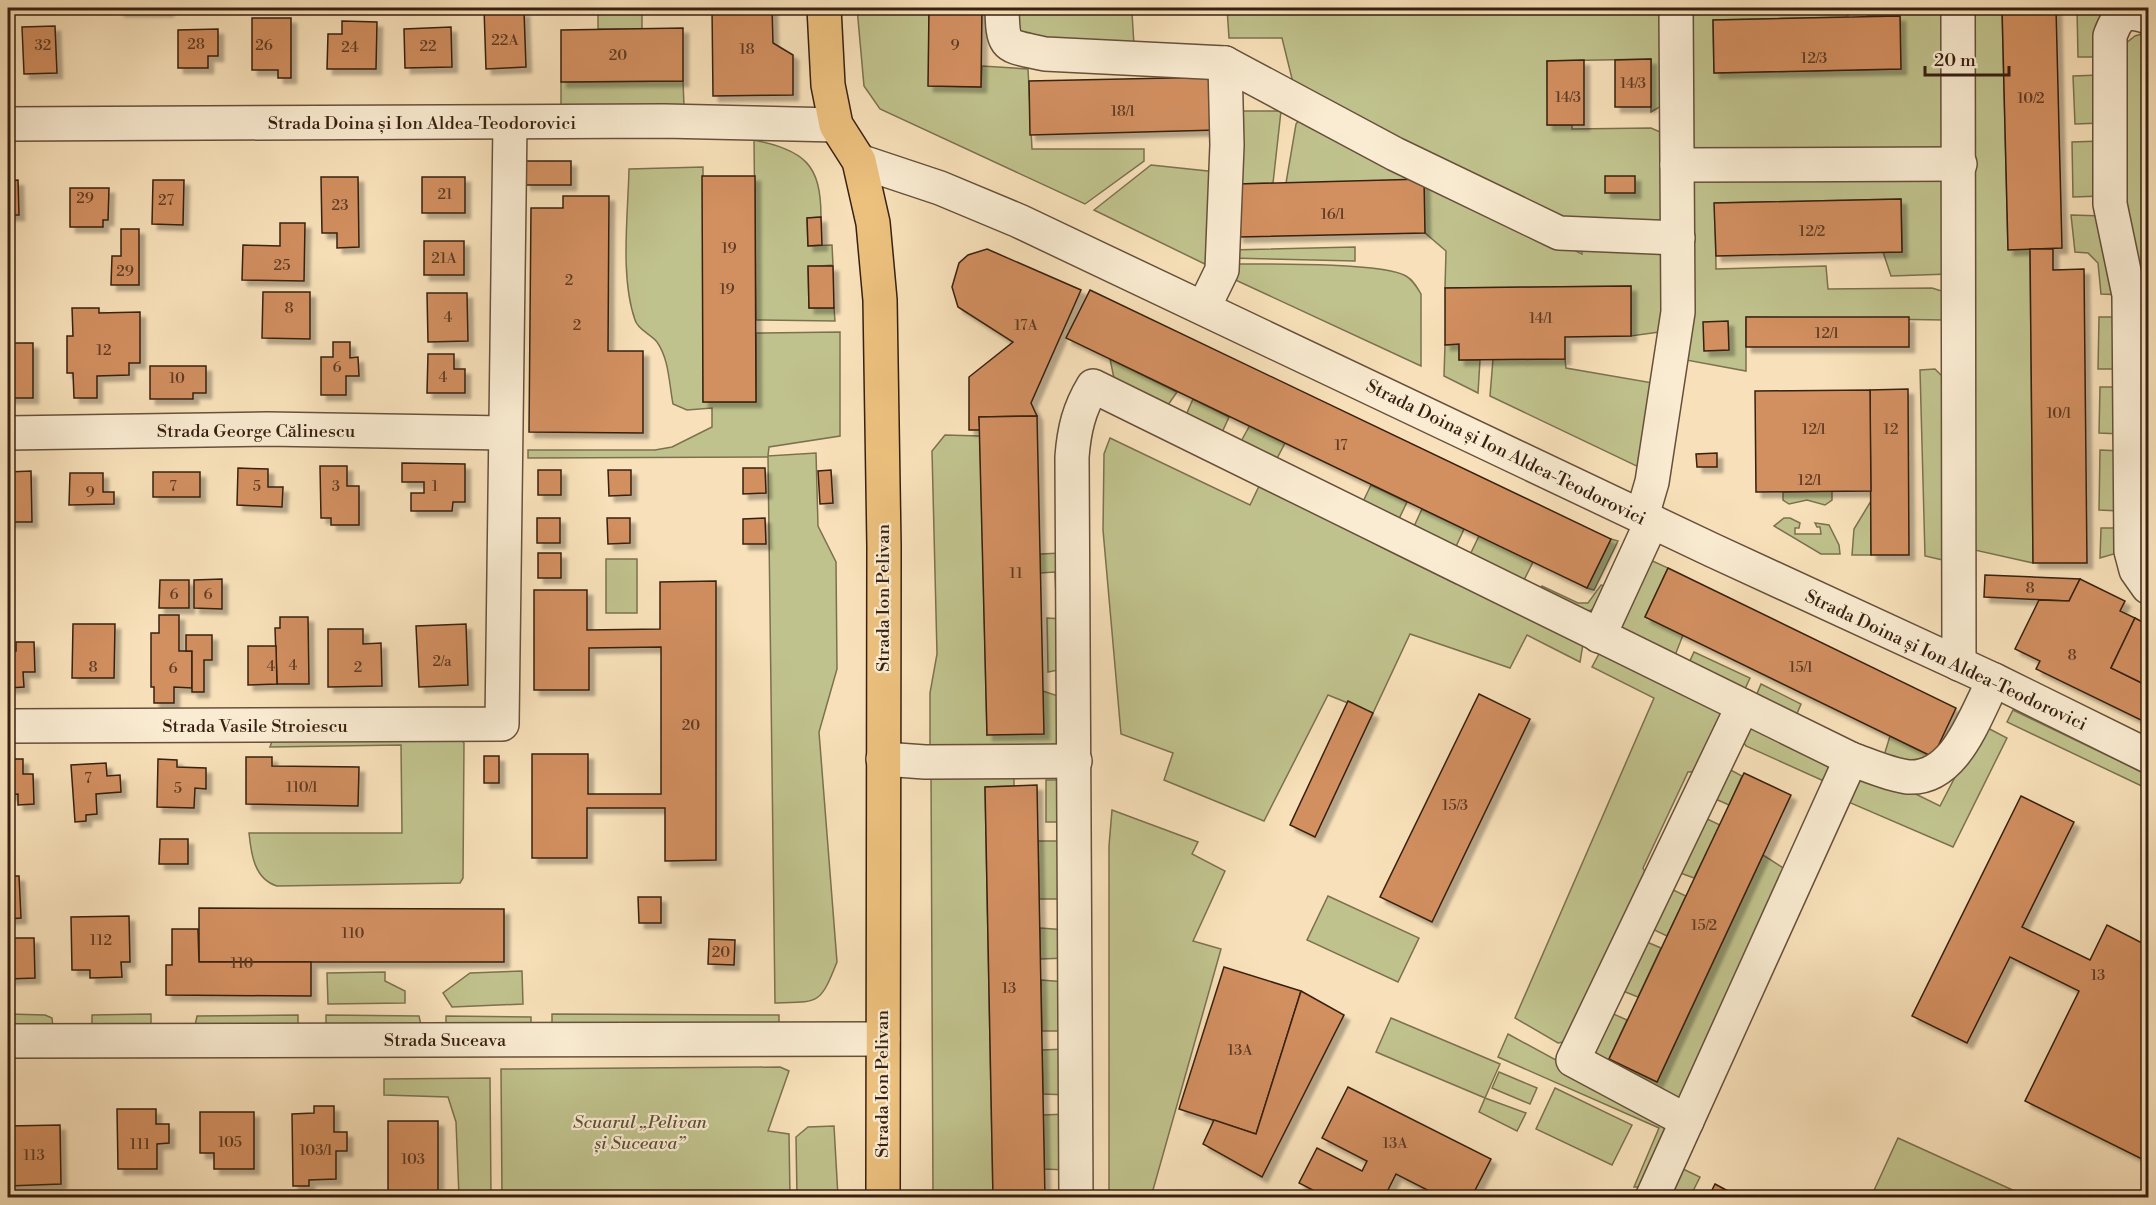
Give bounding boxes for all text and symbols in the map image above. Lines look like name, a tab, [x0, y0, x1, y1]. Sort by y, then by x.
house number: 22A	[491, 31, 519, 50]
house number: 28	[187, 35, 205, 54]
house number: 32	[35, 36, 51, 55]
house number: 26	[255, 36, 273, 55]
house number: 9	[950, 36, 960, 55]
house number: 22	[419, 37, 437, 56]
house number: 24	[341, 38, 359, 57]
scale bar	[1925, 39, 2009, 77]
house number: 18	[739, 40, 755, 59]
house number: 20	[609, 46, 627, 65]
house number: 12/3	[1801, 49, 1827, 68]
text: 20 m	[1934, 49, 1976, 72]
house number: 14/3	[1620, 74, 1646, 93]
house number: 14/3	[1555, 88, 1581, 107]
house number: 10/2	[2017, 89, 2045, 108]
house number: 18/1	[1111, 102, 1136, 121]
street label: Strada Doina și Ion Aldea-Teodorovici	[268, 112, 576, 135]
house number: 21	[437, 185, 453, 204]
house number: 29	[76, 189, 94, 208]
house number: 27	[158, 191, 174, 210]
house number: 23	[332, 196, 348, 215]
house number: 16/1	[1321, 205, 1346, 224]
house number: 12/2	[1799, 222, 1825, 241]
house number: 19	[721, 239, 737, 258]
house number: 21A	[431, 249, 457, 268]
house number: 25	[274, 256, 290, 275]
house number: 29	[116, 262, 134, 281]
house number: 2	[565, 271, 573, 290]
house number: 19	[719, 280, 735, 299]
house number: 8	[284, 299, 294, 318]
house number: 4	[444, 308, 453, 327]
house number: 14/1	[1529, 309, 1554, 328]
house number: 2	[573, 316, 581, 335]
house number: 17A	[1014, 316, 1038, 335]
house number: 12/1	[1815, 324, 1840, 343]
house number: 12	[96, 341, 112, 360]
house number: 6	[332, 358, 342, 377]
house number: 4	[439, 368, 448, 387]
house number: 10	[169, 369, 185, 388]
street label: Strada Doina și Ion Aldea-Teodorovici	[1362, 374, 1650, 530]
house number: 10/1	[2046, 404, 2072, 423]
street label: Strada George Călinescu	[157, 420, 356, 443]
house number: 12/1	[1802, 420, 1827, 439]
house number: 12	[1883, 420, 1899, 439]
house number: 17	[1334, 436, 1348, 455]
house number: 12/1	[1798, 471, 1823, 490]
house number: 7	[169, 477, 177, 496]
house number: 5	[253, 477, 261, 496]
house number: 3	[332, 477, 340, 496]
house number: 1	[432, 477, 439, 496]
house number: 9	[85, 483, 95, 502]
street label: Strada Ion Pelivan	[872, 524, 895, 672]
house number: 11	[1009, 564, 1023, 583]
house number: 8	[2025, 579, 2035, 598]
house number: 6	[169, 585, 179, 604]
house number: 6	[203, 585, 213, 604]
street label: Strada Doina și Ion Aldea-Teodorovici	[1801, 585, 2091, 736]
house number: 8	[2067, 646, 2077, 665]
house number: 2/a	[433, 652, 452, 671]
house number: 4	[289, 656, 298, 675]
house number: 4	[267, 657, 276, 676]
house number: 8	[88, 658, 98, 677]
house number: 2	[354, 658, 362, 677]
house number: 15/1	[1789, 658, 1814, 677]
house number: 6	[168, 659, 178, 678]
street label: Strada Vasile Stroiescu	[162, 715, 349, 738]
house number: 20	[682, 716, 700, 735]
house number: 7	[84, 769, 92, 788]
house number: 110/1	[286, 778, 319, 797]
house number: 5	[174, 779, 182, 798]
house number: 15/3	[1442, 796, 1468, 815]
house number: 15/2	[1691, 916, 1717, 935]
house number: 110	[342, 924, 364, 943]
house number: 112	[90, 931, 112, 950]
house number: 20	[712, 943, 730, 962]
house number: 110	[231, 954, 253, 973]
house number: 13	[2091, 966, 2105, 985]
house number: 13	[1002, 979, 1016, 998]
street label: Strada Ion Pelivan	[871, 1010, 894, 1158]
street label: Strada Suceava	[384, 1029, 507, 1052]
house number: 13A	[1227, 1041, 1253, 1060]
park label: Scuarul „Pelivan și Suceava”	[573, 1111, 708, 1155]
house number: 105	[218, 1133, 242, 1152]
house number: 13A	[1382, 1134, 1408, 1153]
house number: 111	[130, 1135, 151, 1154]
house number: 103/1	[299, 1141, 333, 1160]
house number: 113	[23, 1146, 45, 1165]
house number: 103	[401, 1150, 425, 1169]

